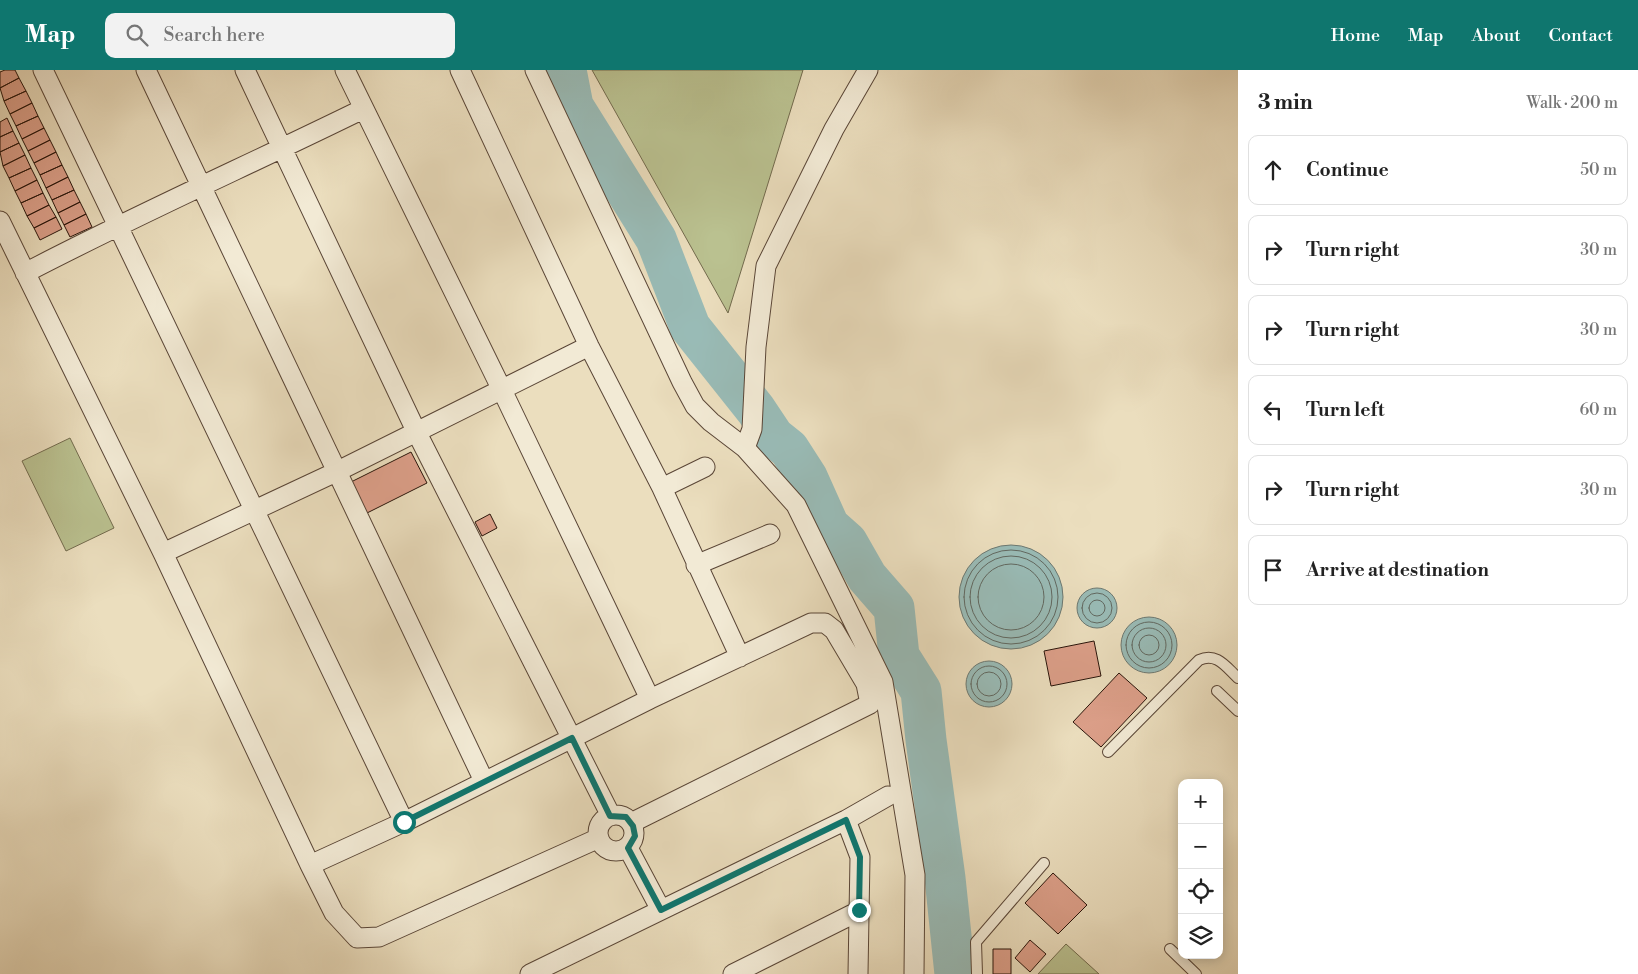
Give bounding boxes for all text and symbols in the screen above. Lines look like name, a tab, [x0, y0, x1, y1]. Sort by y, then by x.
search box	[105, 13, 455, 58]
text: Map	[25, 20, 75, 50]
icon: search	[123, 21, 151, 49]
text: Search here	[163, 23, 265, 47]
text: Home	[1331, 24, 1380, 47]
text: Map	[1408, 24, 1444, 47]
text: About	[1472, 24, 1521, 47]
text: Contact	[1549, 24, 1613, 47]
text: 3 min	[1258, 90, 1313, 116]
text: Walk · 200 m	[1526, 93, 1618, 113]
icon: ahead	[1259, 156, 1287, 184]
text: Continue	[1306, 158, 1389, 182]
text: 50 m	[1580, 160, 1617, 180]
icon: right	[1259, 236, 1287, 264]
text: Turn right	[1306, 238, 1399, 262]
text: 30 m	[1580, 240, 1617, 260]
icon: right	[1259, 316, 1287, 344]
text: Turn right	[1306, 318, 1399, 342]
text: 30 m	[1580, 320, 1617, 340]
icon: left	[1259, 396, 1287, 424]
text: Turn left	[1306, 398, 1385, 422]
text: 60 m	[1579, 400, 1617, 420]
icon: right	[1259, 476, 1287, 504]
text: Turn right	[1306, 478, 1399, 502]
text: 30 m	[1580, 480, 1617, 500]
icon: arrive	[1259, 556, 1287, 584]
text: Arrive at destination	[1306, 558, 1489, 582]
map controls	[1178, 779, 1223, 959]
button: +	[1178, 779, 1223, 824]
route start	[393, 811, 416, 834]
button: −	[1178, 824, 1223, 869]
button: locate	[1178, 869, 1223, 914]
route end	[848, 899, 871, 922]
button: layers	[1178, 914, 1223, 959]

